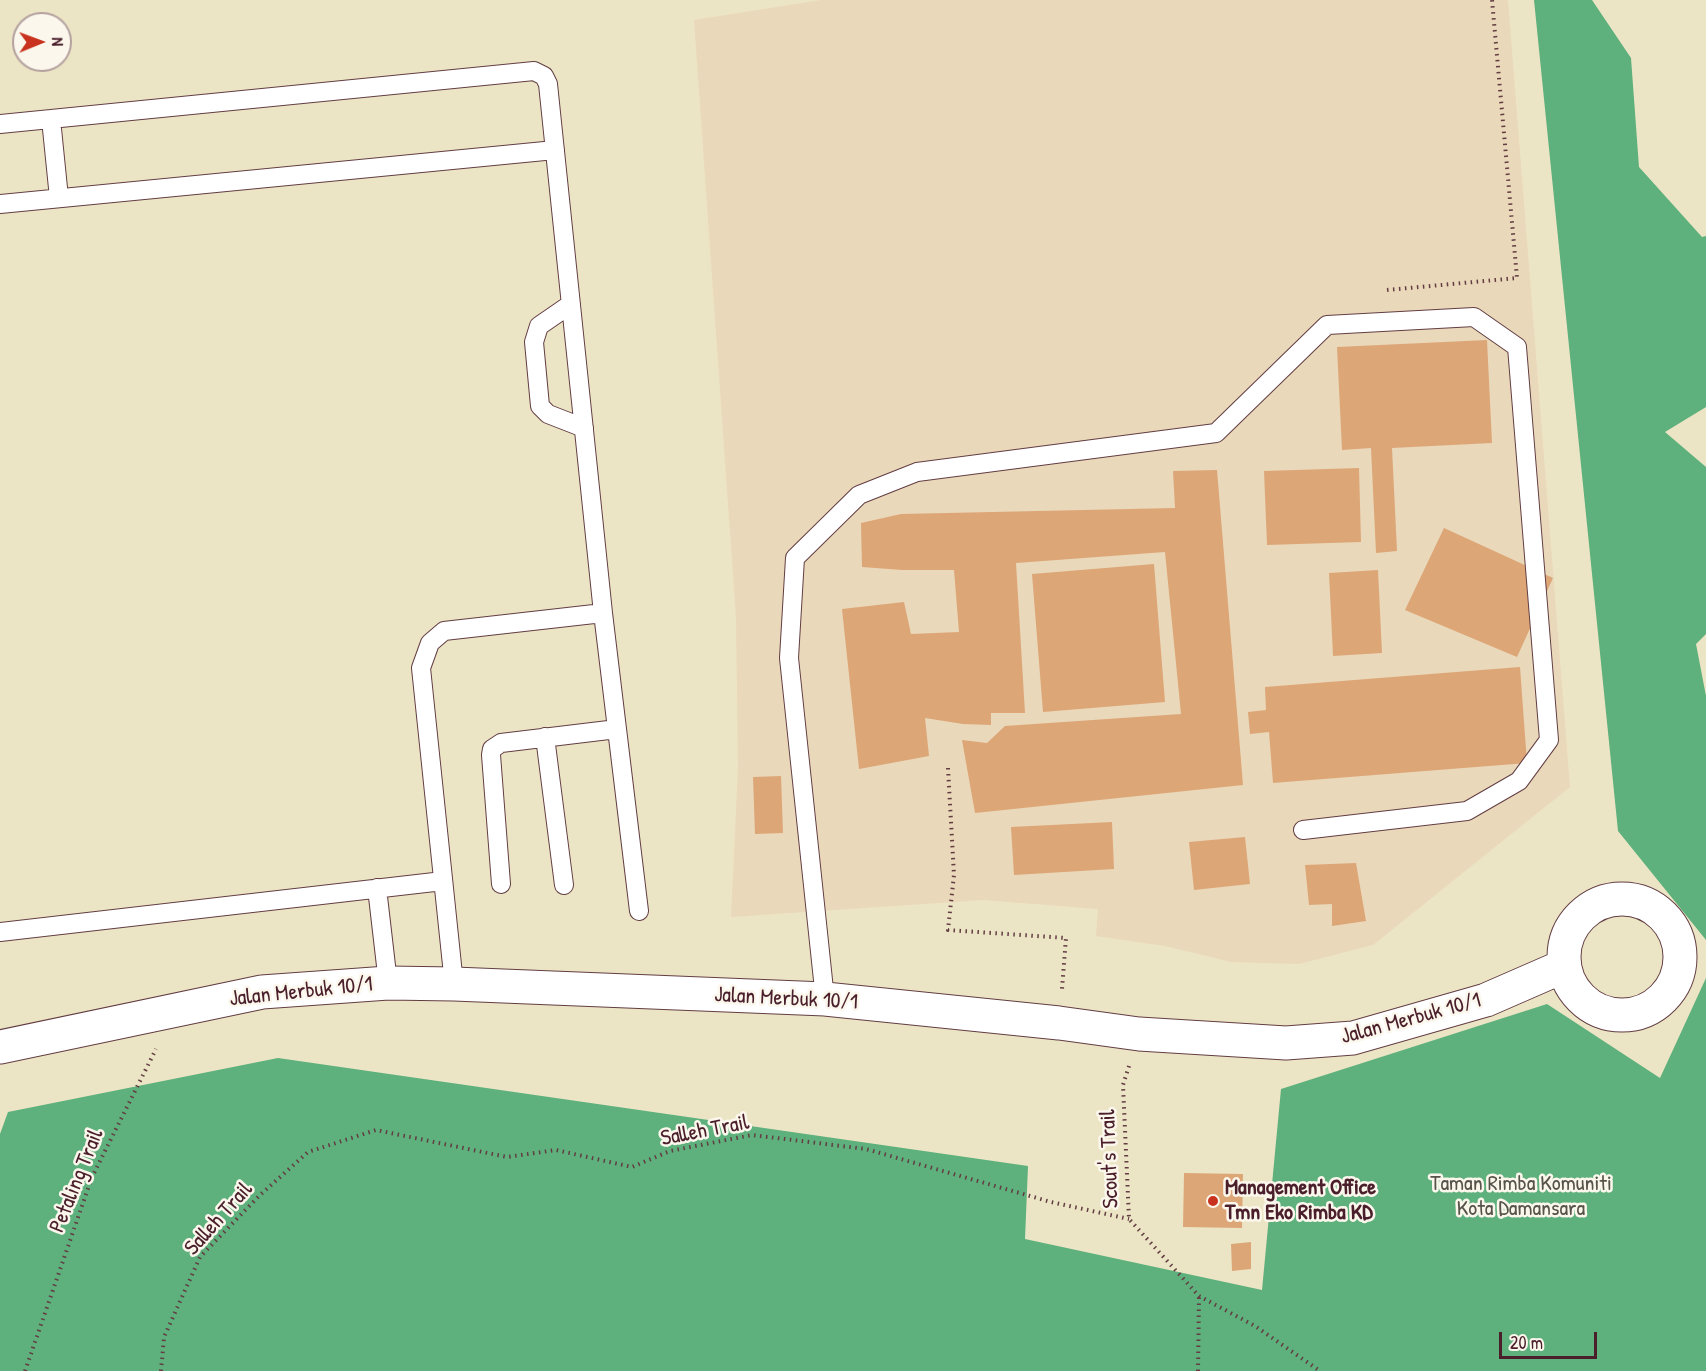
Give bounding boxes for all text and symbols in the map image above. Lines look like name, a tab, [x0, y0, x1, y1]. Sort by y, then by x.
north arrow	[12, 12, 72, 72]
text: N	[47, 37, 69, 46]
street label: Jalan Merbuk 10/1	[228, 971, 374, 1013]
street label: Jalan Merbuk 10/1	[714, 982, 858, 1016]
street label: Jalan Merbuk 10/1	[1338, 988, 1484, 1050]
street label: Scout's Trail	[1095, 1109, 1125, 1209]
street label: Salleh Trail	[659, 1110, 751, 1152]
street label: Petaling Trail	[44, 1125, 110, 1237]
park label: Taman Rimba Komuniti Kota Damansara	[1430, 1171, 1612, 1222]
place label: Management Office Tmn Eko Rimba KD	[1225, 1175, 1376, 1226]
street label: Salleh Trail	[179, 1177, 259, 1261]
marker: Management Office Tmn Eko Rimba KD	[1206, 1194, 1220, 1208]
scale bar	[1502, 1320, 1600, 1358]
text: 20 m	[1510, 1330, 1543, 1355]

